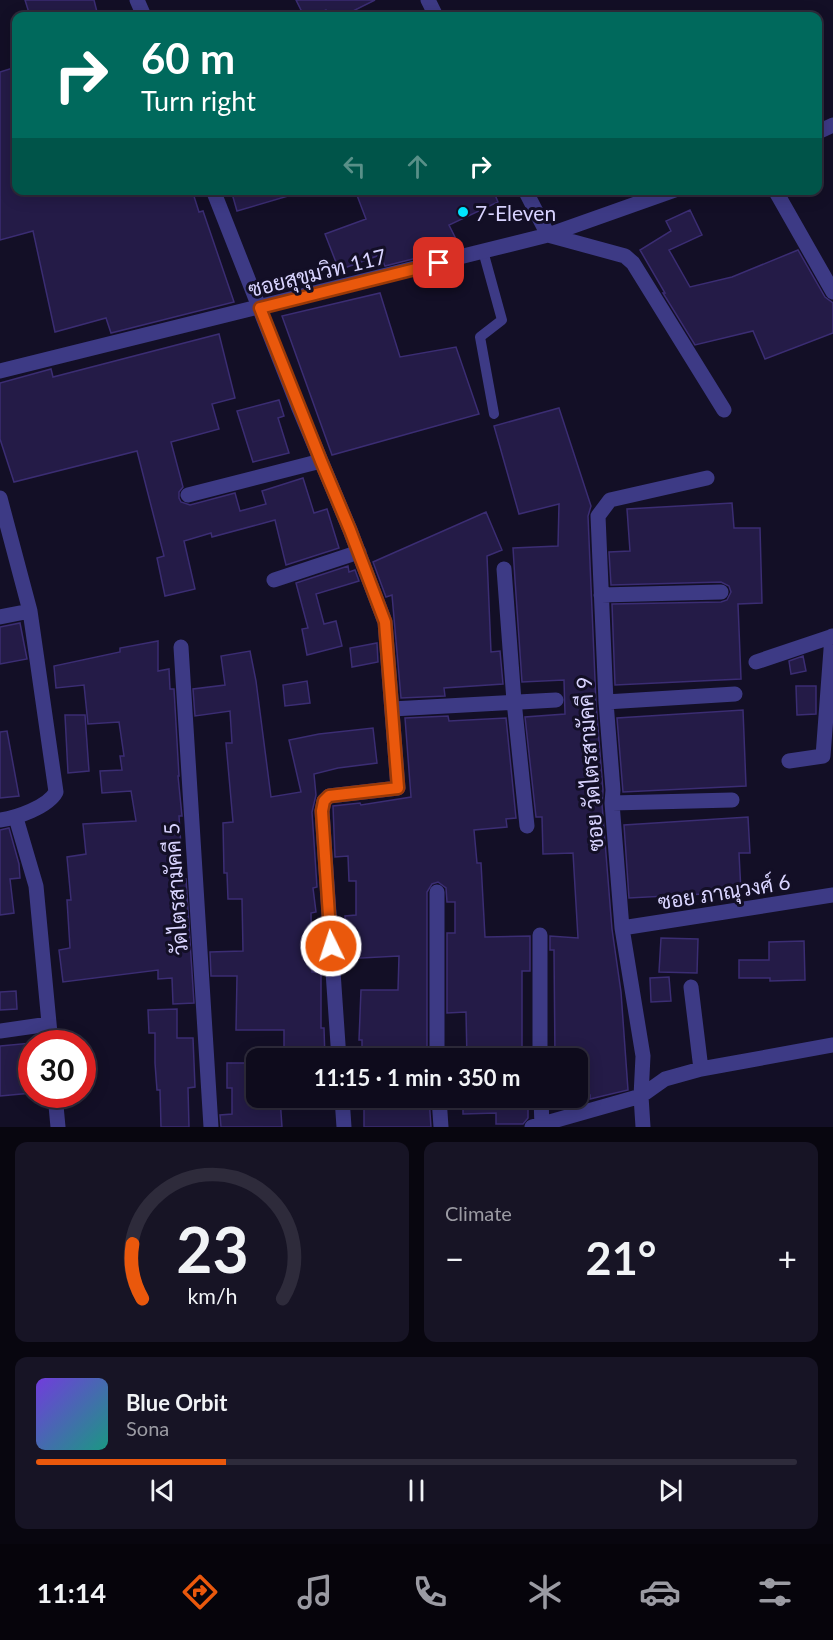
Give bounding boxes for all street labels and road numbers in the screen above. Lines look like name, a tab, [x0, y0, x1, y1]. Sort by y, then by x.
street label: ซอยสุขุมวิท 117	[245, 243, 389, 304]
street label: ซอย วัดไตรสามัคคี 9	[570, 676, 608, 852]
street label: วัดไตรสามัคคี 5	[158, 822, 192, 956]
street label: ซอย ภาณุวงศ์ 6	[656, 868, 792, 917]

